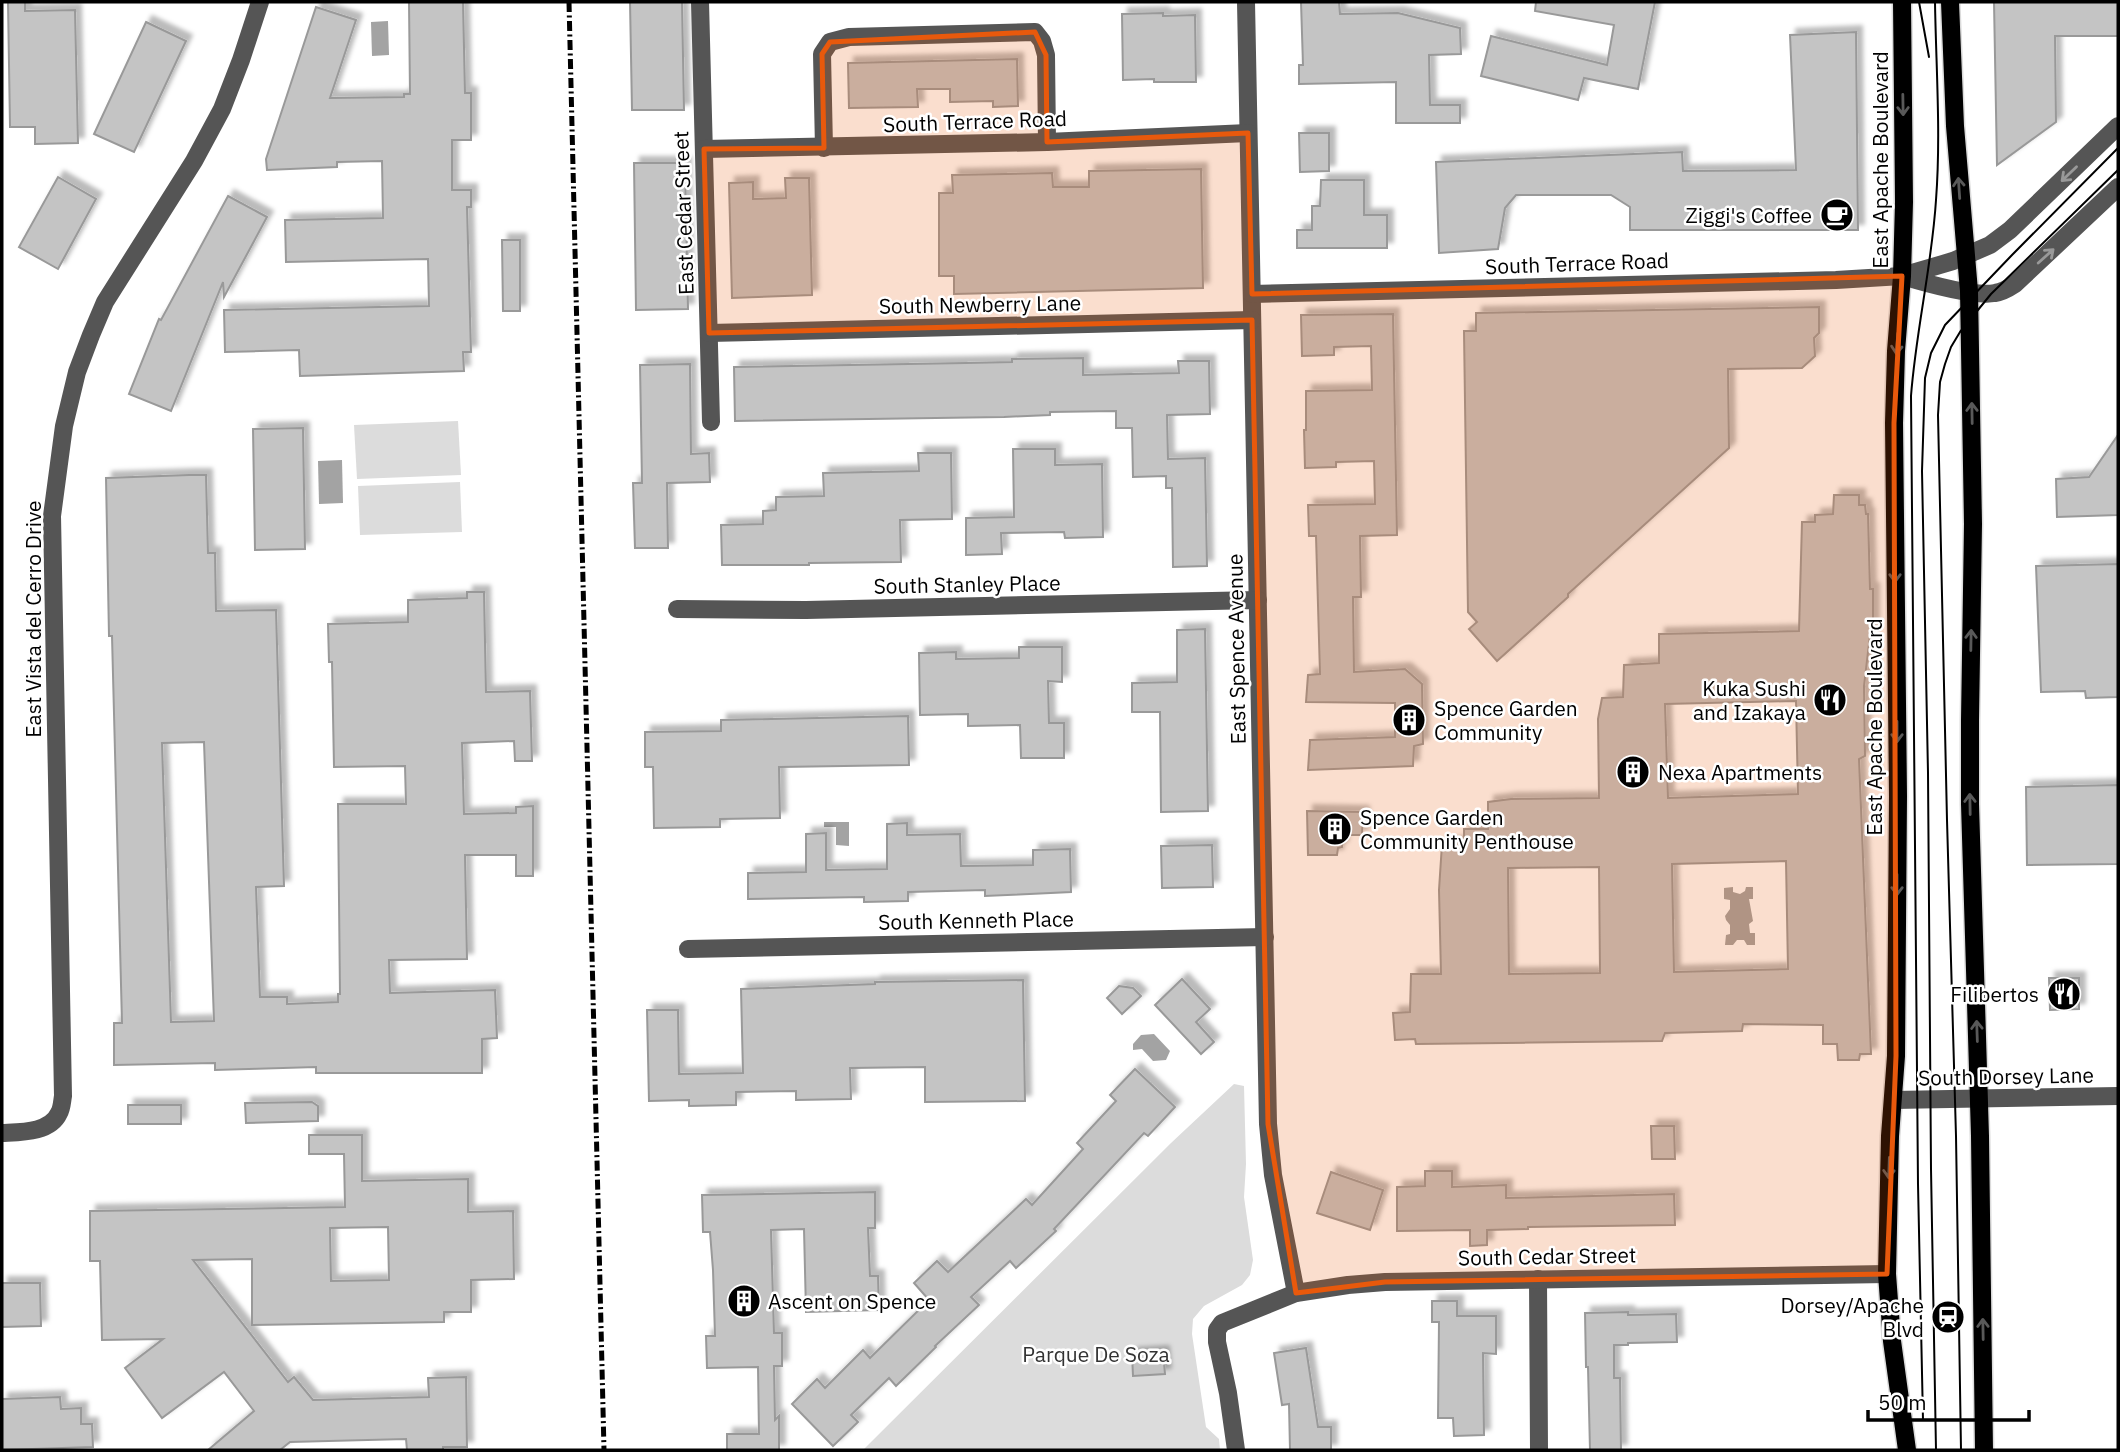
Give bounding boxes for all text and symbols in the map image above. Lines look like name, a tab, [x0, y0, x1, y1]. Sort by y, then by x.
street label: East Apache Boulevard	[1866, 51, 1894, 269]
one-way arrow	[1896, 93, 1910, 116]
street label: South Terrace Road	[883, 104, 1067, 138]
street label: East Cedar Street	[666, 131, 700, 295]
one-way arrow	[2061, 165, 2078, 182]
one-way arrow	[1953, 177, 1966, 200]
cafe icon: Ziggi's Coffee	[1818, 196, 1856, 234]
place label: Ziggi's Coffee	[1686, 201, 1812, 229]
street label: South Terrace Road	[1485, 246, 1669, 280]
one-way arrow	[2037, 248, 2055, 264]
street label: South Newberry Lane	[879, 288, 1081, 320]
one-way arrow	[1890, 332, 1903, 355]
one-way arrow	[1965, 401, 1978, 424]
street label: East Vista del Cerro Drive	[19, 500, 47, 738]
street label: East Spence Avenue	[1220, 553, 1252, 745]
one-way arrow	[1888, 560, 1902, 583]
street label: South Stanley Place	[873, 568, 1061, 600]
street label: East Apache Boulevard	[1860, 618, 1888, 836]
one-way arrow	[1964, 629, 1978, 652]
place label: Kuka Sushi and Izakaya	[1693, 674, 1806, 726]
restaurant icon: Kuka Sushi and Izakaya	[1811, 681, 1849, 719]
place label: Spence Garden Community	[1434, 694, 1578, 746]
building icon: Spence Garden Community	[1390, 701, 1428, 739]
one-way arrow	[1890, 720, 1904, 743]
building icon: Nexa Apartments	[1614, 753, 1652, 791]
place label: Nexa Apartments	[1658, 758, 1822, 786]
one-way arrow	[1964, 793, 1977, 816]
place label: Spence Garden Community Penthouse	[1360, 803, 1574, 855]
building icon: Spence Garden Community Penthouse	[1316, 810, 1354, 848]
one-way arrow	[1890, 873, 1904, 896]
street label: South Kenneth Place	[878, 904, 1074, 936]
restaurant icon: Filibertos	[2045, 975, 2083, 1013]
place label: Filibertos	[1950, 980, 2039, 1008]
one-way arrow	[1970, 1020, 1983, 1043]
street label: South Dorsey Lane	[1918, 1060, 2094, 1092]
one-way arrow	[1882, 1157, 1895, 1180]
street label: South Cedar Street	[1458, 1240, 1636, 1272]
building icon: Ascent on Spence	[725, 1282, 763, 1320]
place label: Ascent on Spence	[768, 1287, 936, 1315]
place label: Dorsey/Apache Blvd	[1780, 1291, 1924, 1343]
station icon: Dorsey/Apache Blvd	[1929, 1298, 1967, 1336]
one-way arrow	[1976, 1318, 1990, 1341]
park label: Parque De Soza	[1022, 1340, 1170, 1368]
scale bar	[1868, 1378, 2029, 1422]
text: 50 m	[1878, 1388, 1927, 1416]

